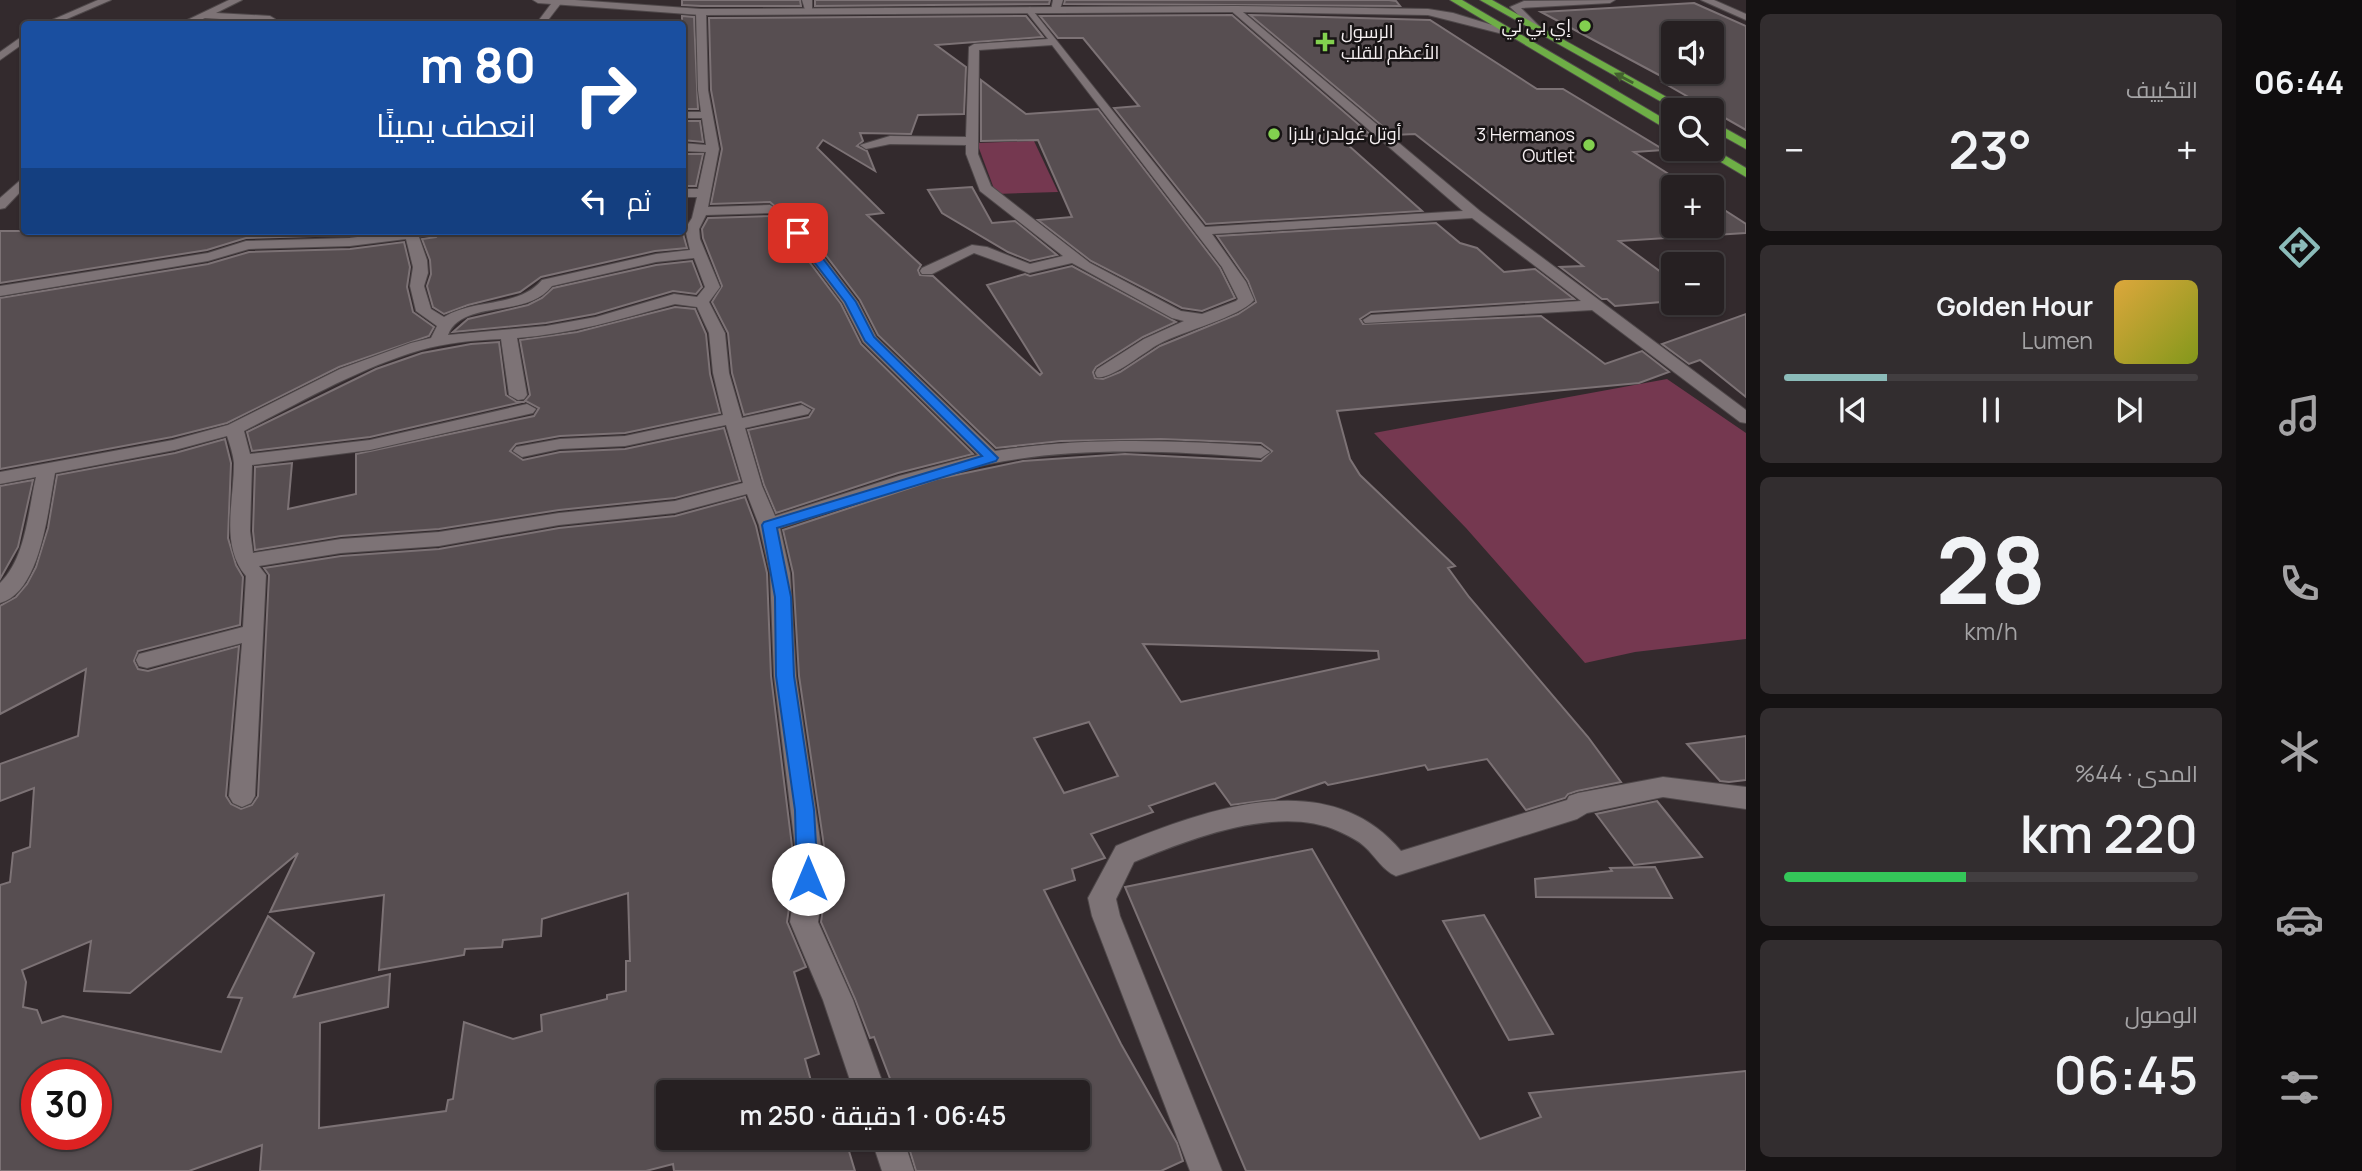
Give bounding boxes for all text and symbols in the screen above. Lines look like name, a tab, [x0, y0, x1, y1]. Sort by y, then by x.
place label: إي بي تي	[1501, 13, 1571, 40]
marker: إي بي تي	[1577, 18, 1593, 34]
place label: الرسول الأعظم للقلب	[1341, 19, 1439, 65]
map controls	[1661, 21, 1724, 315]
button: sound	[1661, 21, 1724, 84]
text: 80 m	[420, 31, 536, 98]
marker: الرسول الأعظم للقلب	[1315, 32, 1335, 52]
icon: right	[560, 49, 651, 140]
text: 06:44	[2254, 60, 2344, 104]
one-way arrow	[1614, 72, 1634, 84]
text: التكييف	[2126, 73, 2198, 105]
button: search	[1661, 98, 1724, 161]
text: انعطف يمينًا	[376, 103, 536, 147]
text: 23°	[1948, 114, 2032, 185]
place label: أوتل غولدن بلازا	[1288, 121, 1401, 145]
place label: 3 Hermanos Outlet	[1476, 122, 1575, 167]
text: −	[1784, 123, 1805, 175]
text: +	[2176, 123, 2198, 175]
marker: أوتل غولدن بلازا	[1266, 126, 1282, 142]
marker: 3 Hermanos Outlet	[1581, 137, 1597, 153]
button: +	[1661, 175, 1724, 238]
icon: left	[575, 182, 613, 220]
text: ثم	[627, 183, 651, 219]
pin	[768, 203, 828, 263]
icon: arrive	[779, 214, 817, 252]
icon: directions	[2275, 223, 2324, 272]
button: −	[1661, 252, 1724, 315]
text: Golden Hour	[1936, 288, 2093, 324]
text: Lumen	[2021, 324, 2093, 356]
icon: previous	[1834, 391, 1872, 429]
icon: pause	[1972, 391, 2010, 429]
icon: next	[2110, 391, 2148, 429]
icon: music	[2275, 391, 2324, 440]
text: 28	[1936, 507, 2046, 631]
icon: phone	[2275, 559, 2324, 608]
text: km/h	[1964, 615, 2018, 647]
icon: climate	[2275, 727, 2324, 776]
text: المدى · 44%	[2075, 757, 2198, 789]
text: 220 km	[2020, 798, 2198, 869]
position arrow	[771, 842, 845, 916]
icon: car	[2275, 895, 2324, 944]
text: الوصول	[2125, 998, 2198, 1030]
text: 06:45	[2054, 1039, 2198, 1110]
speed limit sign: 30	[21, 1059, 112, 1150]
icon: filters	[2275, 1063, 2324, 1112]
text: 06:45 · 1 دقيقة · 250 m	[740, 1097, 1006, 1133]

